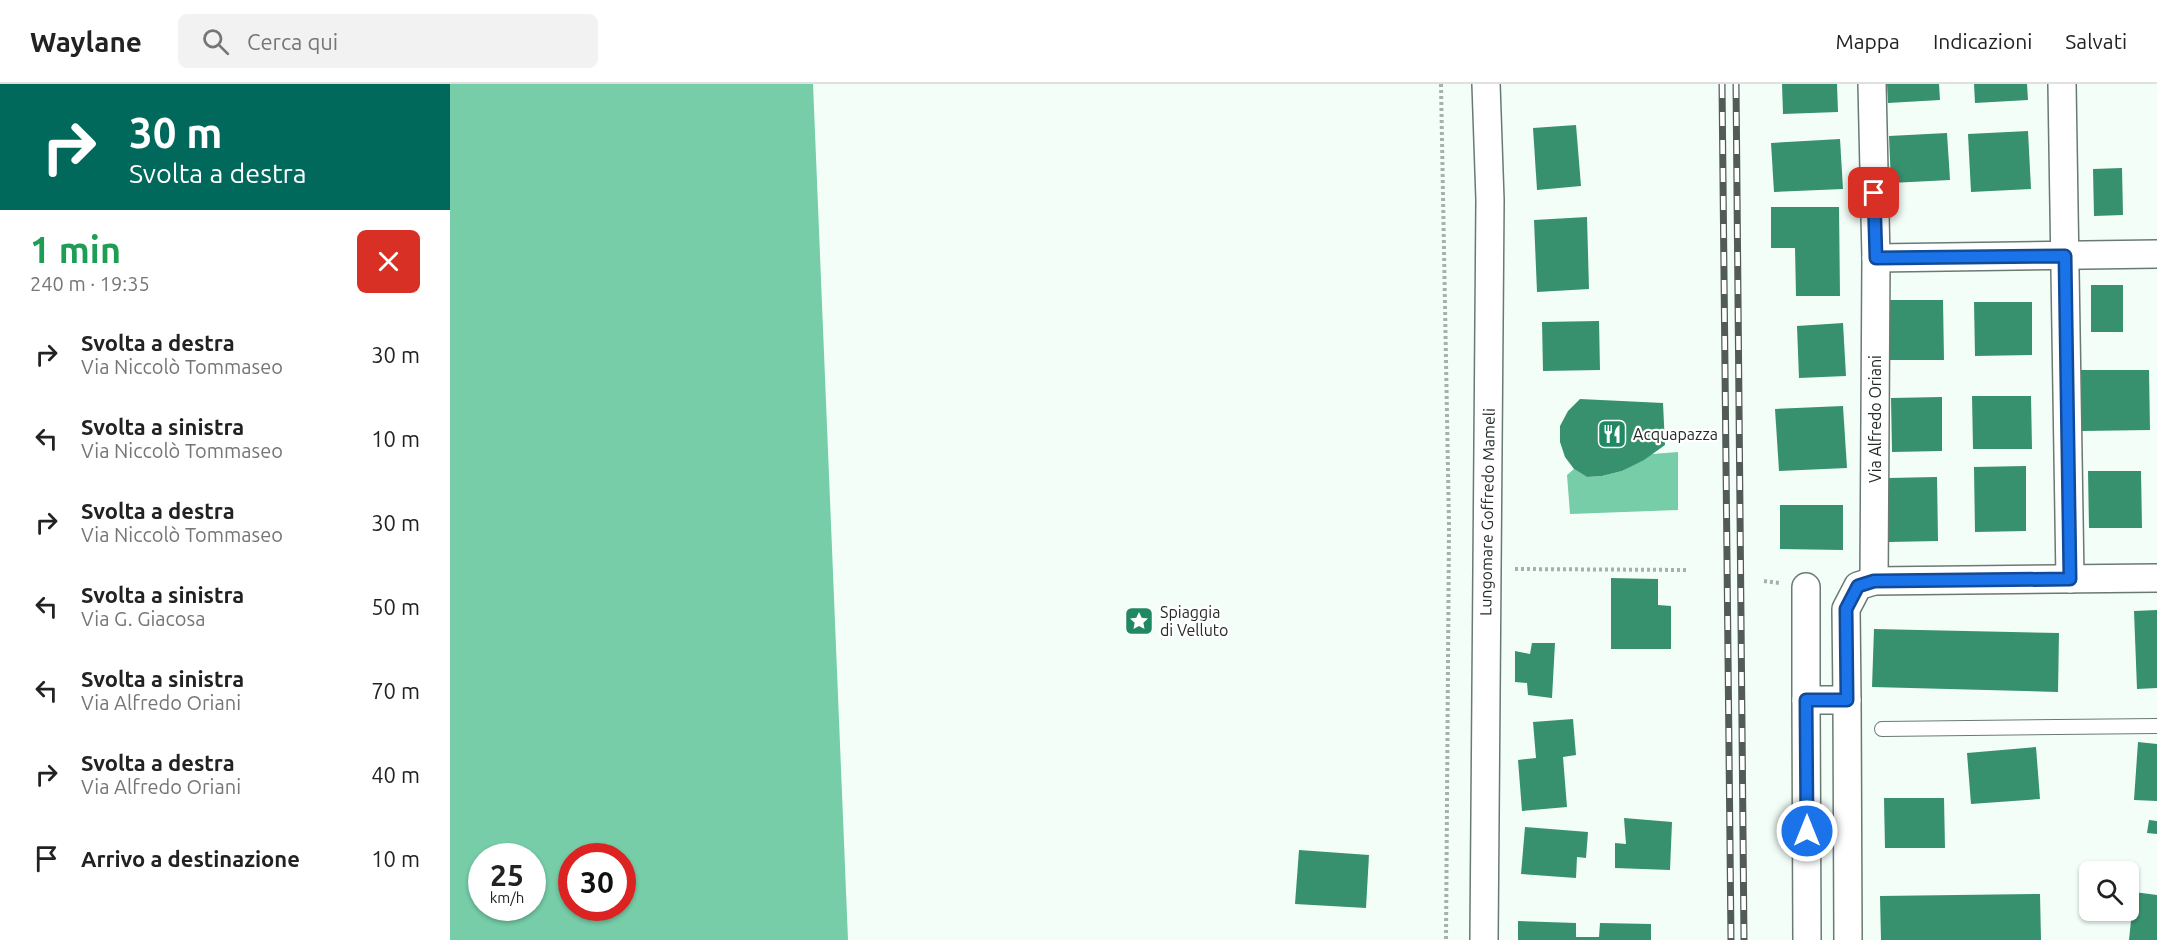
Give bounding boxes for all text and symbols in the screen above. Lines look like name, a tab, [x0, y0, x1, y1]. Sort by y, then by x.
search box	[178, 14, 598, 68]
icon: search	[199, 25, 232, 58]
text: Waylane	[30, 26, 142, 57]
text: Cerca qui	[247, 29, 338, 54]
text: Mappa	[1835, 29, 1900, 53]
text: Indicazioni	[1933, 29, 2032, 53]
text: Salvati	[2065, 29, 2127, 53]
icon: right	[30, 108, 108, 186]
text: 30 m	[129, 109, 223, 156]
text: Svolta a destra	[129, 158, 307, 188]
pin	[1848, 167, 1899, 218]
icon: arrive	[1857, 176, 1890, 209]
text: 1 min	[30, 229, 121, 270]
button: close	[357, 230, 420, 293]
text: 240 m · 19:35	[30, 272, 150, 295]
text: Svolta a destra	[81, 330, 235, 355]
icon: right	[30, 338, 63, 371]
text: 30 m	[371, 342, 420, 367]
text: Via Niccolò Tommaseo	[81, 355, 283, 378]
street label: Via Alfredo Oriani	[1866, 355, 1884, 483]
street label: Lungomare Goffredo Mameli	[1476, 408, 1498, 616]
text: Svolta a sinistra	[81, 414, 244, 439]
restaurant icon: Acquapazza	[1596, 418, 1628, 450]
icon: left	[30, 422, 63, 455]
place label: Acquapazza	[1633, 425, 1718, 443]
text: 10 m	[371, 426, 420, 451]
text: Via Niccolò Tommaseo	[81, 439, 283, 462]
text: Svolta a destra	[81, 498, 235, 523]
icon: right	[30, 506, 63, 539]
text: 30 m	[371, 510, 420, 535]
text: Via Niccolò Tommaseo	[81, 523, 283, 546]
text: Svolta a sinistra	[81, 582, 244, 607]
icon: left	[30, 590, 63, 623]
text: 50 m	[371, 594, 420, 619]
place label: Spiaggia di Velluto	[1160, 603, 1228, 639]
place icon: Spiaggia di Velluto	[1123, 605, 1155, 637]
text: Via G. Giacosa	[81, 607, 205, 630]
text: Svolta a sinistra	[81, 666, 244, 691]
icon: left	[30, 674, 63, 707]
text: 70 m	[371, 678, 420, 703]
text: Via Alfredo Oriani	[81, 691, 241, 714]
text: Svolta a destra	[81, 750, 235, 775]
icon: right	[30, 758, 63, 791]
text: 40 m	[371, 762, 420, 787]
text: Via Alfredo Oriani	[81, 775, 241, 798]
position arrow	[1775, 799, 1839, 863]
icon: arrive	[30, 842, 63, 875]
speed limit sign: 30	[558, 843, 636, 921]
text: Arrivo a destinazione	[81, 846, 300, 871]
text: 10 m	[371, 846, 420, 871]
text: 25	[490, 858, 524, 892]
map controls	[2079, 861, 2139, 921]
button: search	[2079, 861, 2139, 921]
text: km/h	[490, 889, 524, 906]

